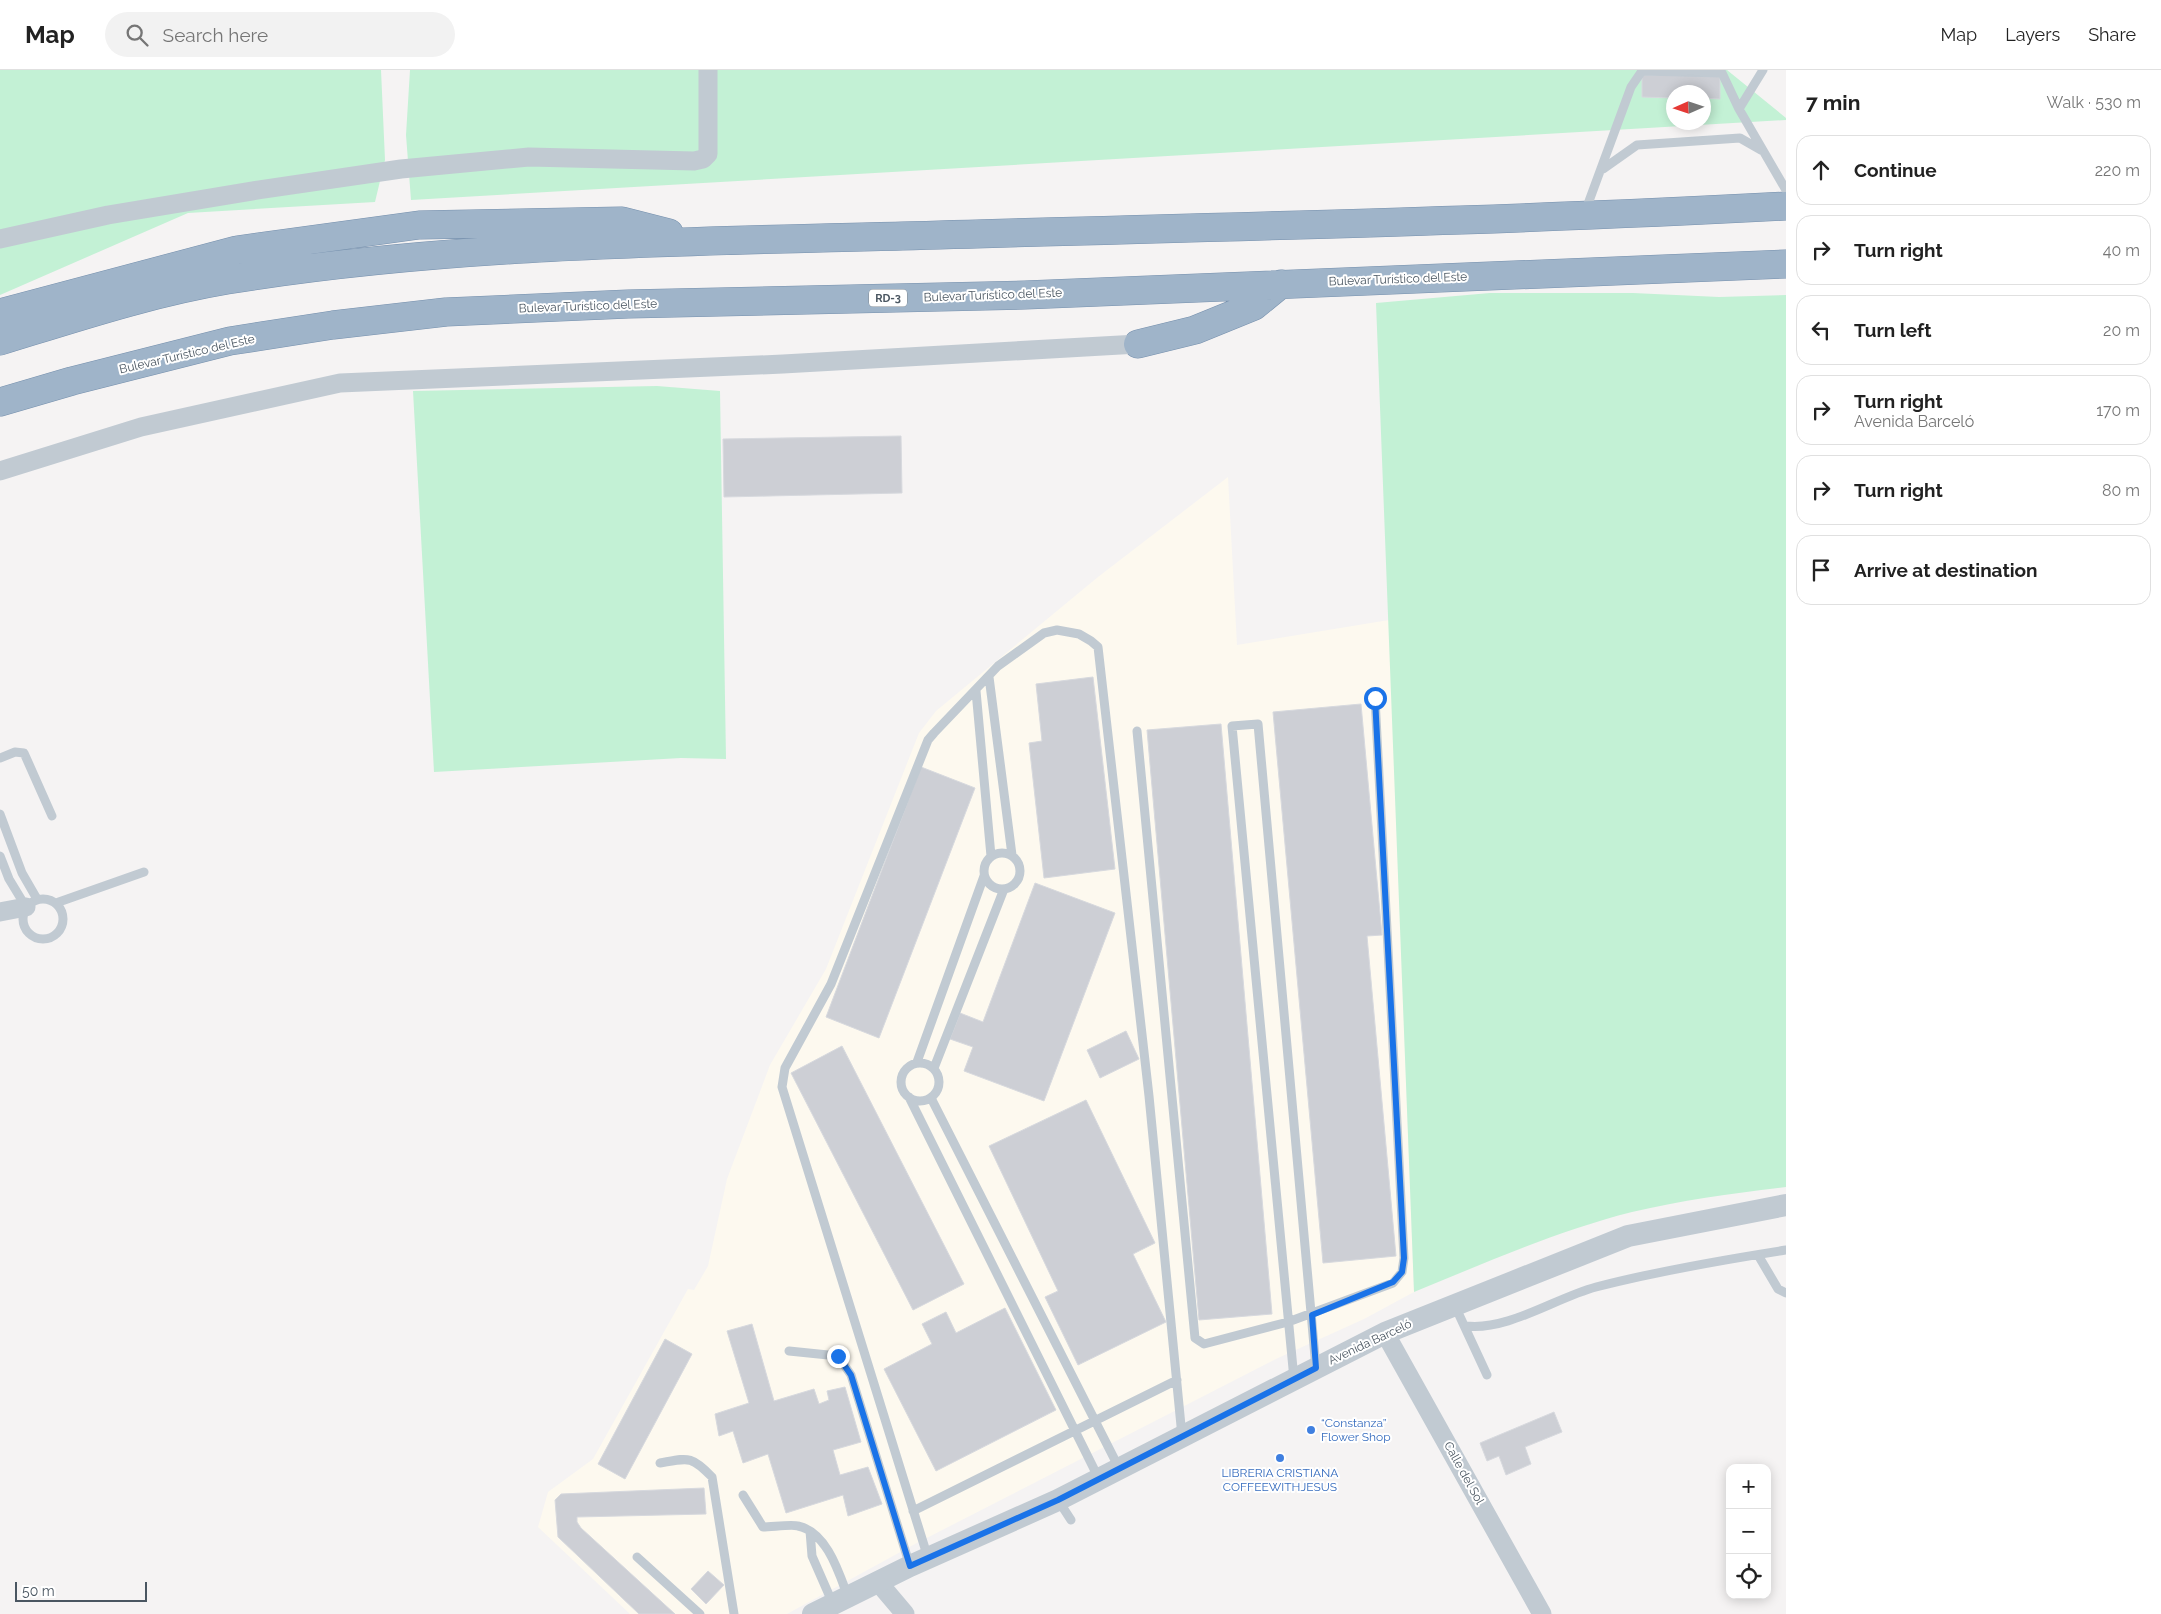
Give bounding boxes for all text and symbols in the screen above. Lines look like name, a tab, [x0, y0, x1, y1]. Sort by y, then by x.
search box	[105, 12, 455, 57]
text: Map	[25, 20, 75, 49]
icon: search	[123, 21, 151, 49]
text: Search here	[163, 24, 268, 46]
text: Map	[1941, 24, 1977, 45]
text: Layers	[2005, 24, 2060, 45]
text: Share	[2088, 24, 2136, 45]
north arrow	[1666, 85, 1711, 130]
text: 7 min	[1806, 90, 1860, 115]
text: Walk · 530 m	[2047, 93, 2141, 112]
icon: ahead	[1807, 156, 1835, 184]
text: Continue	[1854, 159, 1937, 181]
text: 220 m	[2095, 161, 2140, 180]
icon: right	[1807, 236, 1835, 264]
text: Turn right	[1854, 239, 1943, 261]
text: 40 m	[2103, 241, 2140, 260]
street label: Bulevar Turístico del Este	[1328, 270, 1468, 288]
street label: Bulevar Turístico del Este	[923, 286, 1063, 304]
road number: RD-3	[869, 290, 907, 307]
street label: Bulevar Turístico del Este	[518, 297, 658, 315]
icon: left	[1807, 316, 1835, 344]
text: Turn left	[1854, 319, 1931, 341]
text: 20 m	[2103, 321, 2140, 340]
street label: Bulevar Turístico del Este	[118, 332, 256, 376]
text: Turn right	[1854, 390, 1943, 412]
icon: right	[1807, 396, 1835, 424]
text: 170 m	[2096, 401, 2140, 420]
text: Avenida Barceló	[1854, 412, 1974, 431]
icon: right	[1807, 476, 1835, 504]
text: Turn right	[1854, 479, 1943, 501]
text: 80 m	[2102, 481, 2140, 500]
icon: arrive	[1807, 556, 1835, 584]
text: Arrive at destination	[1854, 559, 2038, 581]
route start	[1364, 687, 1387, 710]
street label: Avenida Barceló	[1326, 1317, 1414, 1367]
route end	[827, 1345, 850, 1368]
place label: “Constanza” Flower Shop	[1321, 1416, 1391, 1444]
marker: “Constanza” Flower Shop	[1305, 1424, 1317, 1436]
street label: Calle del Sol	[1441, 1439, 1487, 1507]
marker: LIBRERIA CRISTIANA COFFEEWITHJESUS	[1274, 1452, 1286, 1464]
map controls	[1726, 1464, 1771, 1599]
button: +	[1726, 1464, 1771, 1509]
place label: LIBRERIA CRISTIANA COFFEEWITHJESUS	[1222, 1466, 1338, 1494]
button: −	[1726, 1509, 1771, 1554]
button: locate	[1726, 1554, 1771, 1599]
scale bar	[15, 1579, 148, 1602]
text: 50 m	[22, 1583, 55, 1599]

